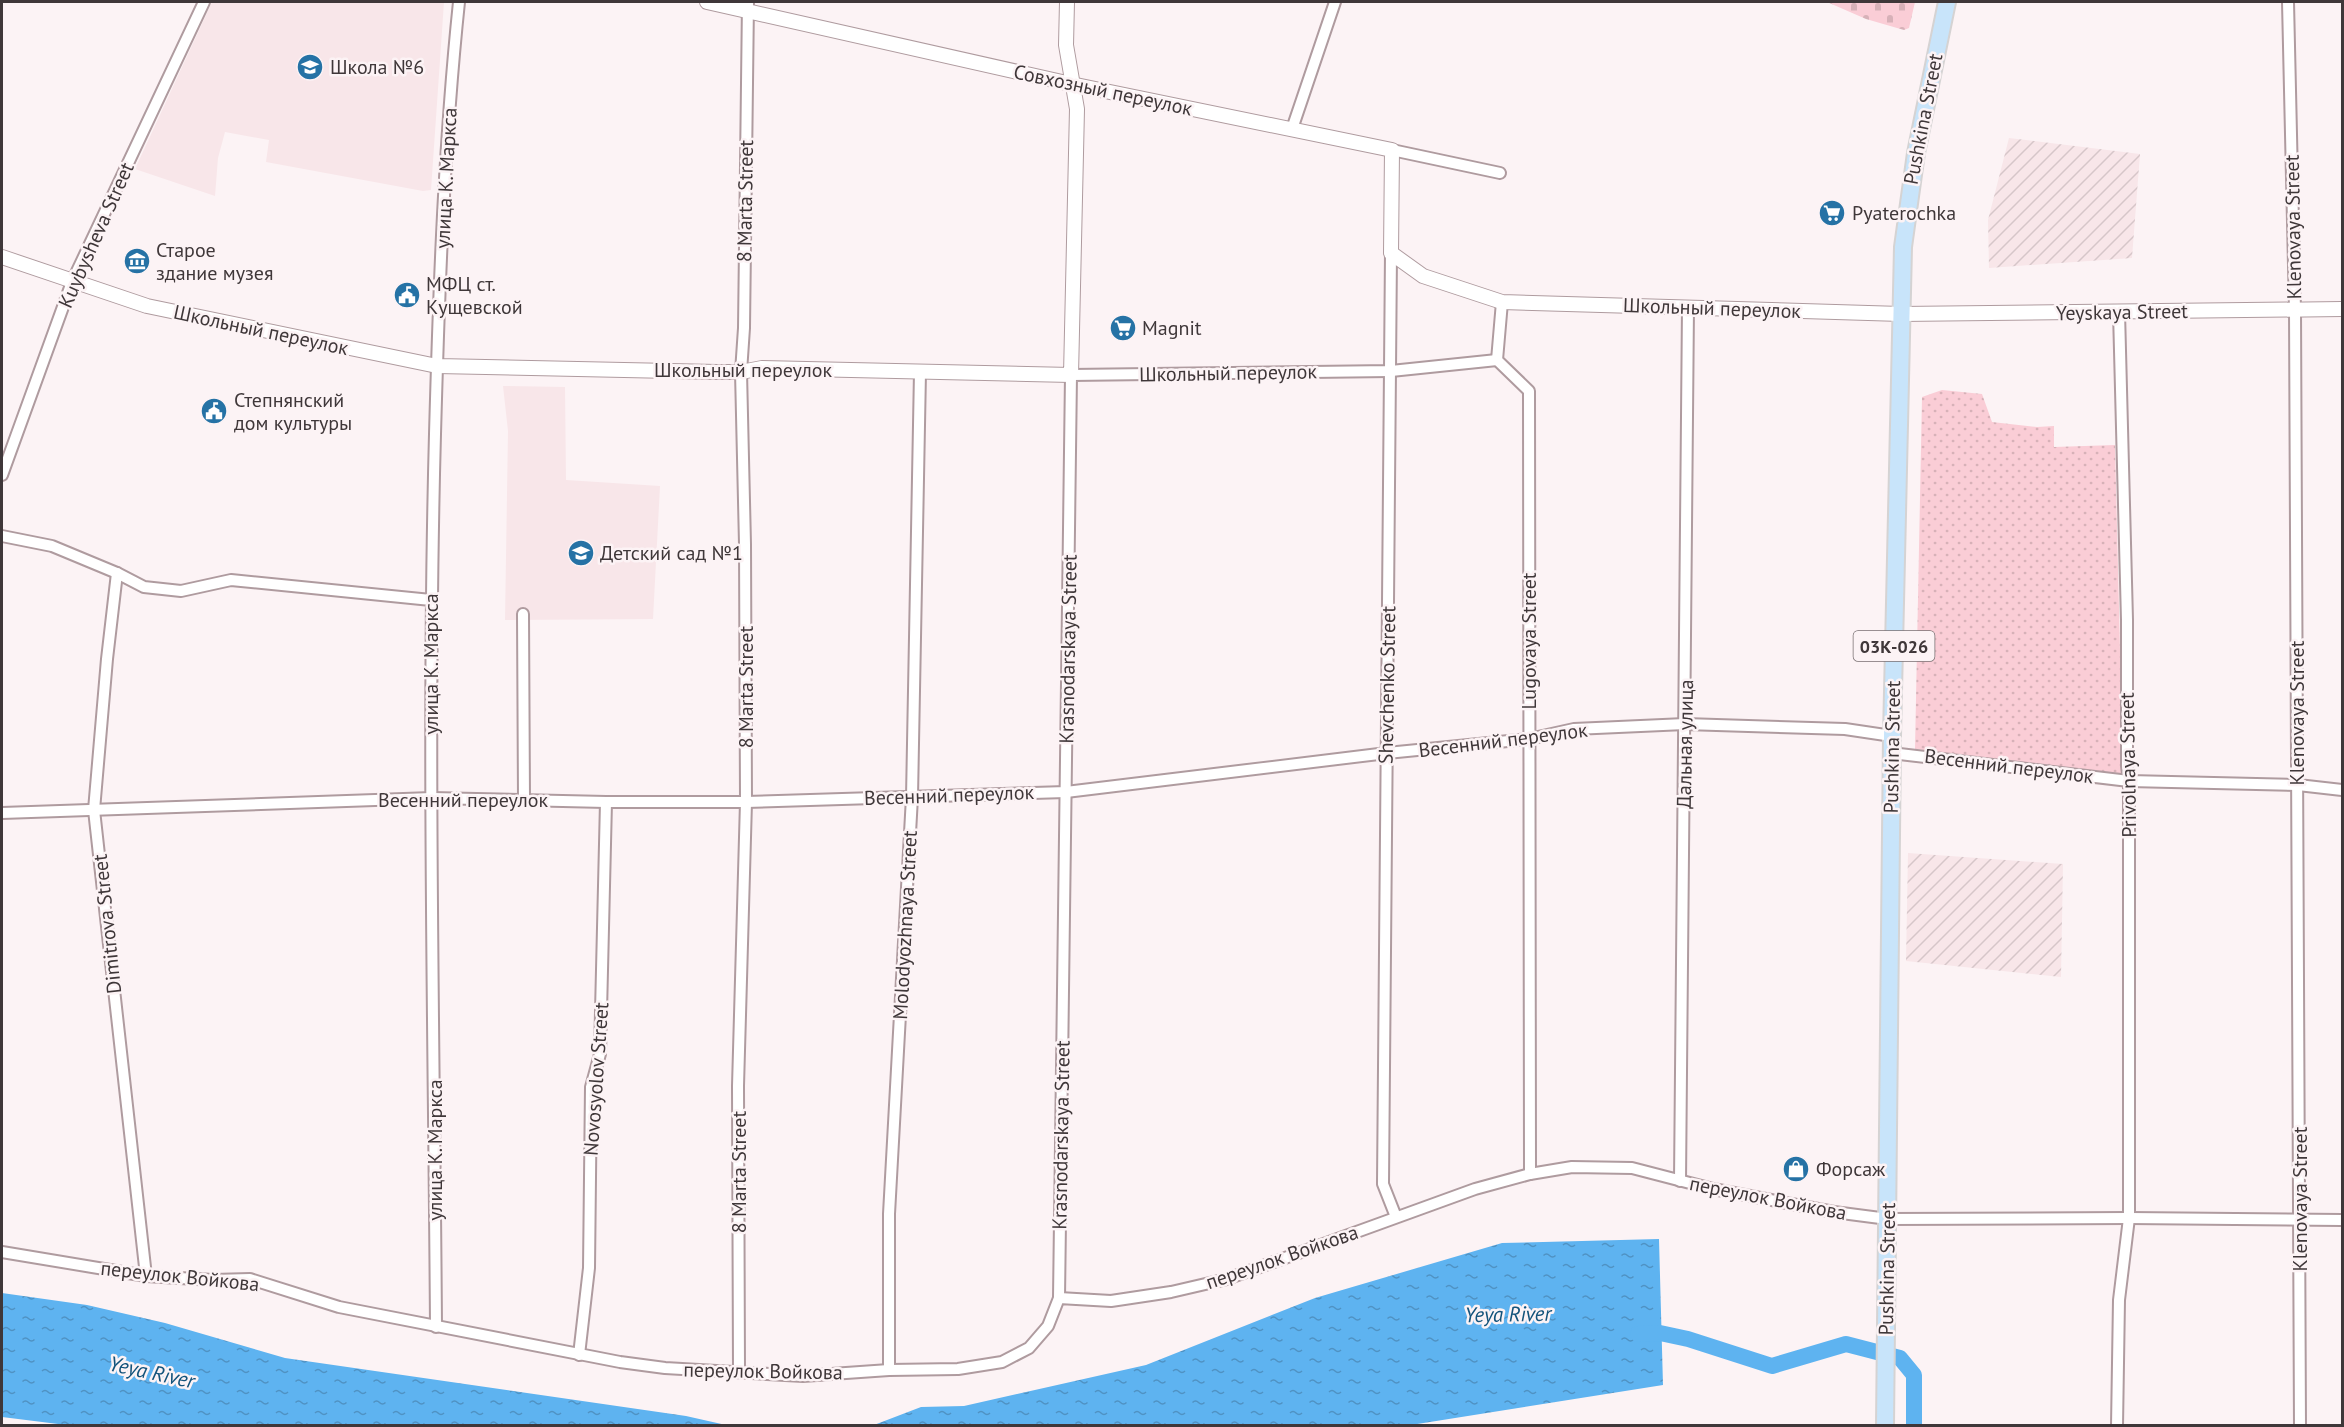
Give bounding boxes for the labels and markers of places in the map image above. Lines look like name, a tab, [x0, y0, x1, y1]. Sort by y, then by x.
school or university icon: Школа №6	[295, 52, 325, 82]
place label: Школа №6	[330, 54, 424, 80]
supermarket icon: Pyaterochka	[1817, 198, 1847, 228]
place label: Pyaterochka	[1852, 200, 1956, 226]
place label: Старое здание музея	[156, 237, 273, 286]
museum icon: Старое здание музея	[122, 246, 152, 276]
place label: МФЦ ст. Кущевской	[426, 271, 523, 320]
public building icon: МФЦ ст. Кущевской	[392, 280, 422, 310]
supermarket icon: Magnit	[1108, 313, 1138, 343]
place label: Magnit	[1142, 315, 1202, 341]
place label: Степнянский дом культуры	[234, 387, 352, 436]
public building icon: Степнянский дом культуры	[199, 396, 229, 426]
school or university icon: Детский сад №1	[566, 538, 596, 568]
place label: Детский сад №1	[600, 540, 743, 566]
shop icon: Форсаж	[1781, 1154, 1811, 1184]
place label: Форсаж	[1816, 1156, 1886, 1182]

